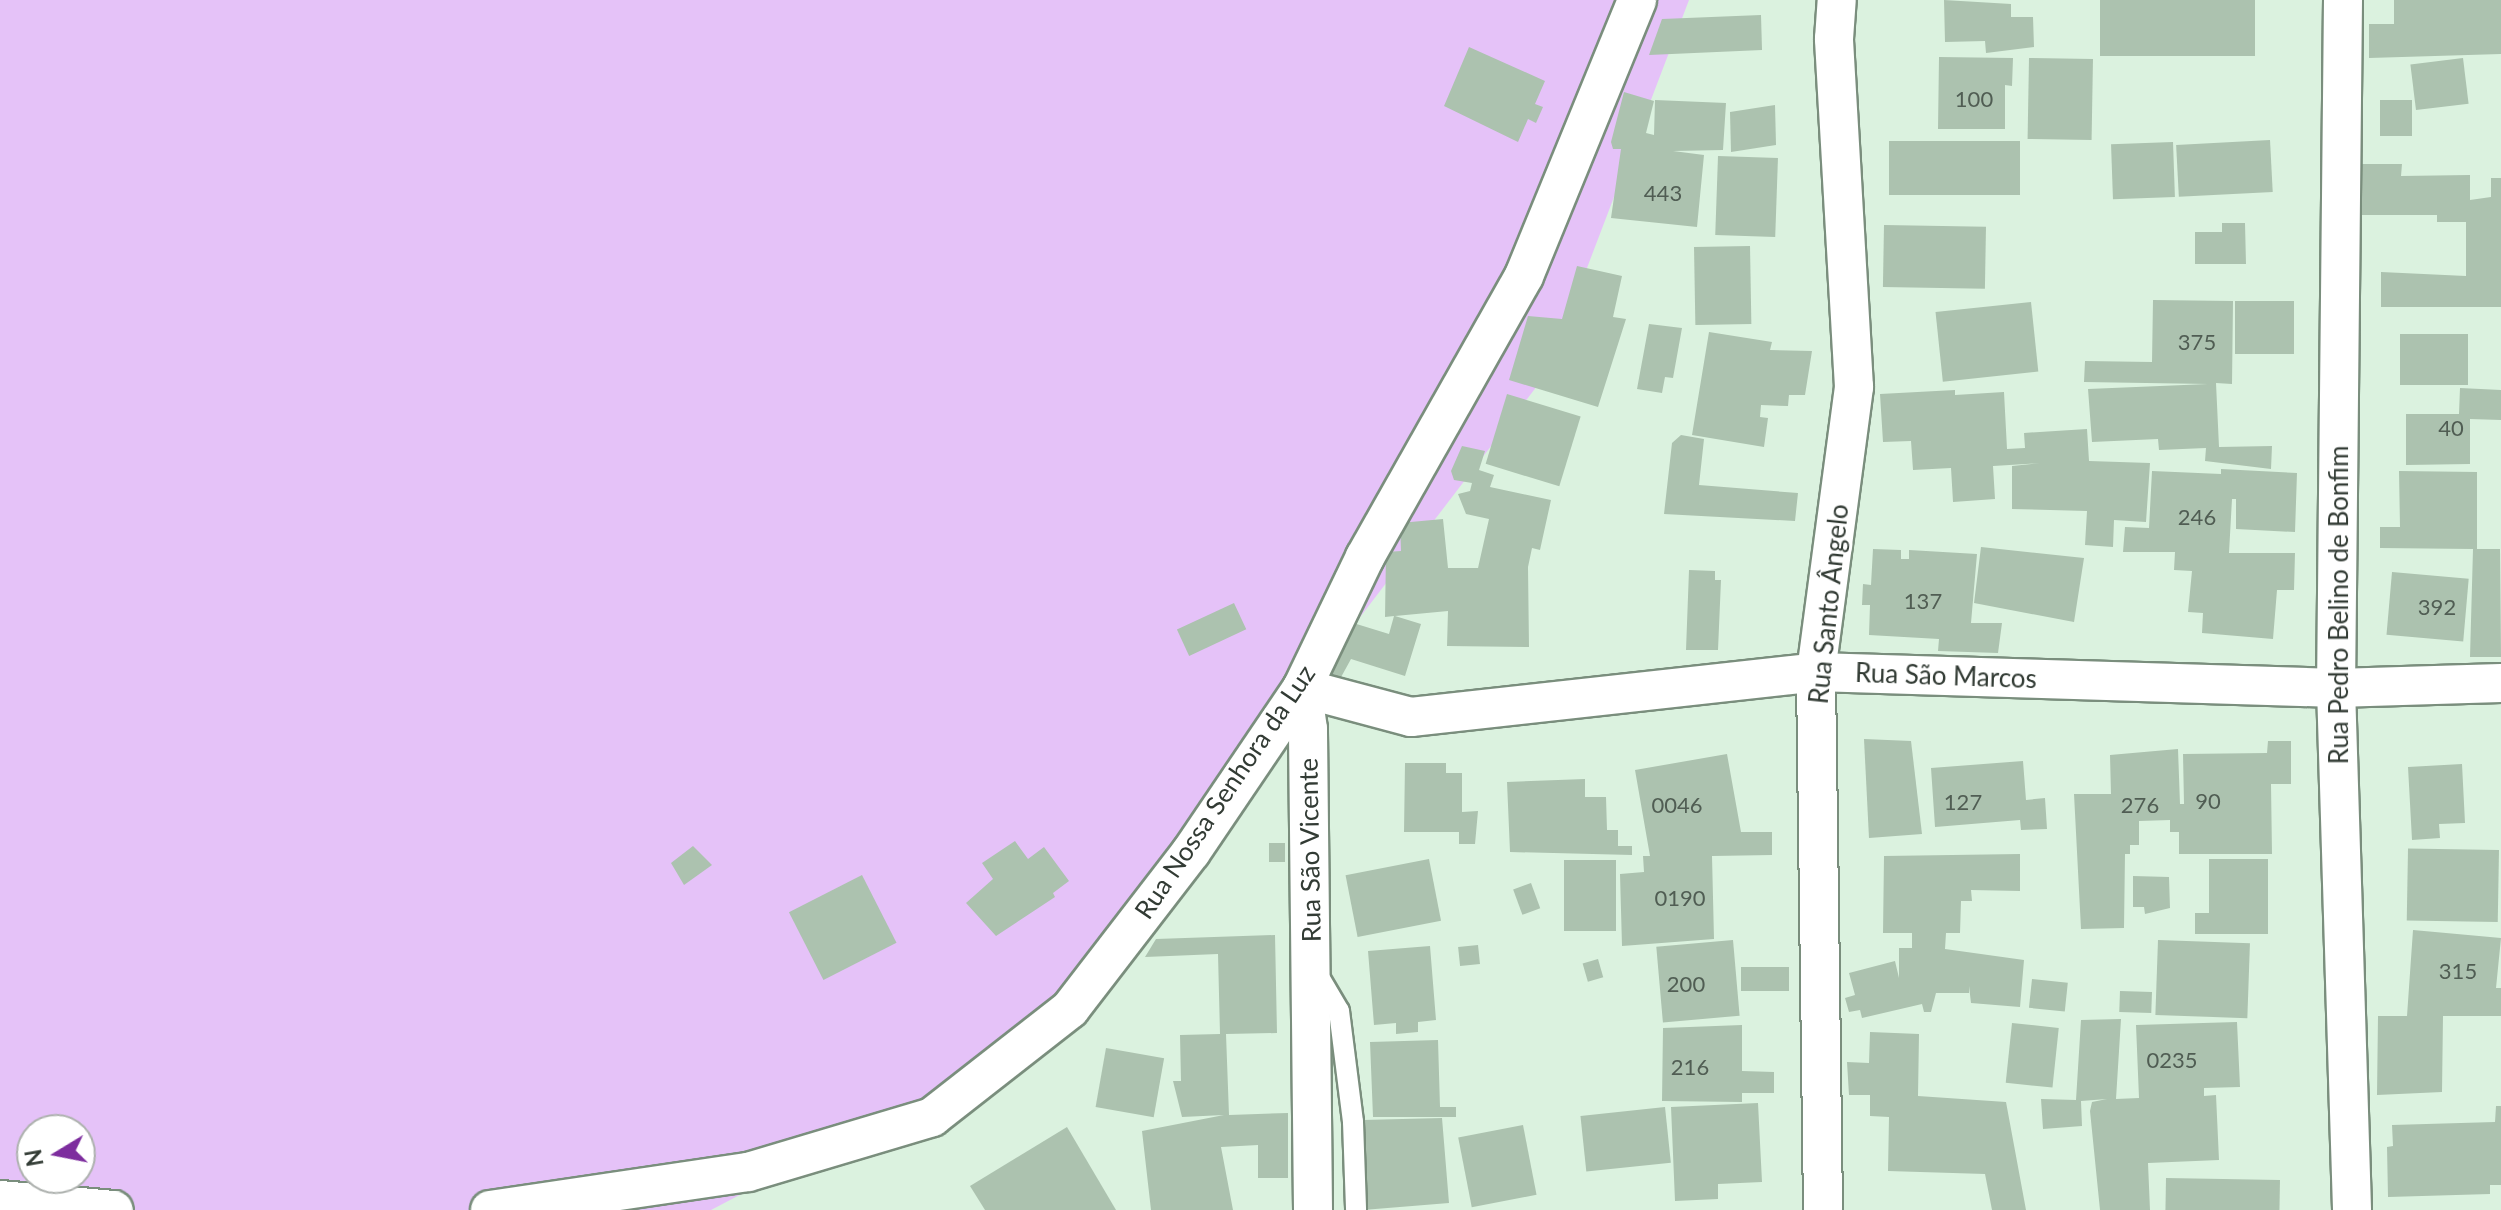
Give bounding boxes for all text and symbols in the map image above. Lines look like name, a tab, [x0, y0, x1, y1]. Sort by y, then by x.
house number: 100	[1955, 86, 1993, 112]
house number: 443	[1644, 180, 1682, 206]
house number: 375	[2178, 329, 2216, 355]
house number: 40	[2438, 415, 2464, 441]
street label: Rua Pedro Belino de Bonfim	[2323, 446, 2355, 764]
street label: Rua Santo Ângelo	[1803, 502, 1855, 706]
house number: 246	[2178, 504, 2216, 530]
house number: 137	[1904, 588, 1942, 614]
house number: 392	[2418, 594, 2456, 620]
street label: Rua São Marcos	[1855, 657, 2037, 695]
street label: Rua Nossa Senhora da Luz	[1128, 659, 1322, 925]
street label: Rua São Vicente	[1293, 757, 1327, 943]
house number: 90	[2195, 788, 2221, 814]
house number: 127	[1944, 789, 1982, 815]
house number: 0046	[1651, 792, 1703, 818]
house number: 276	[2121, 792, 2159, 818]
house number: 0190	[1654, 885, 1706, 911]
house number: 315	[2439, 958, 2477, 984]
house number: 200	[1667, 971, 1705, 997]
house number: 0235	[2146, 1047, 2198, 1073]
house number: 216	[1671, 1054, 1709, 1080]
north arrow	[16, 1114, 96, 1194]
text: N	[19, 1147, 49, 1169]

